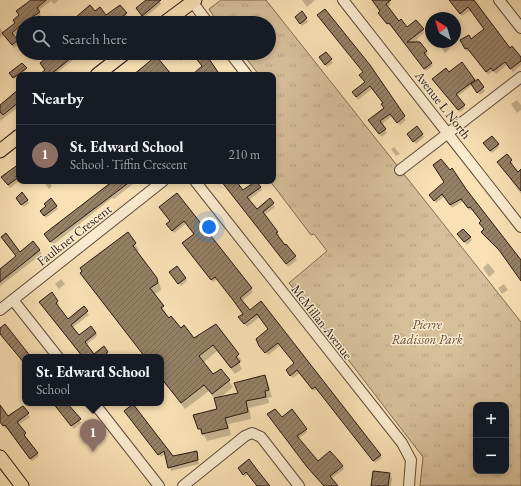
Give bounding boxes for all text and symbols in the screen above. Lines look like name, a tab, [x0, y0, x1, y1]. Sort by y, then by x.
north arrow	[425, 12, 461, 48]
search box	[16, 16, 276, 60]
icon: search	[30, 27, 52, 49]
text: Search here	[62, 29, 127, 48]
street label: Avenue L North	[410, 67, 475, 143]
text: Nearby	[32, 87, 84, 109]
text: St. Edward School	[70, 137, 183, 156]
text: 1	[42, 146, 48, 163]
text: 210 m	[229, 146, 260, 163]
text: School · Tiffin Crescent	[70, 156, 187, 173]
street label: Faulkner Crescent	[33, 201, 115, 269]
your location	[199, 217, 219, 237]
street label: McMillan Avenue	[288, 281, 356, 363]
park label: Pierre Radisson Park	[391, 316, 463, 348]
popup	[22, 354, 164, 406]
text: St. Edward School	[36, 362, 150, 381]
text: School	[36, 381, 70, 398]
map controls	[473, 402, 509, 474]
button: +	[473, 402, 509, 438]
pin: 1	[80, 419, 106, 452]
button: −	[473, 438, 509, 474]

